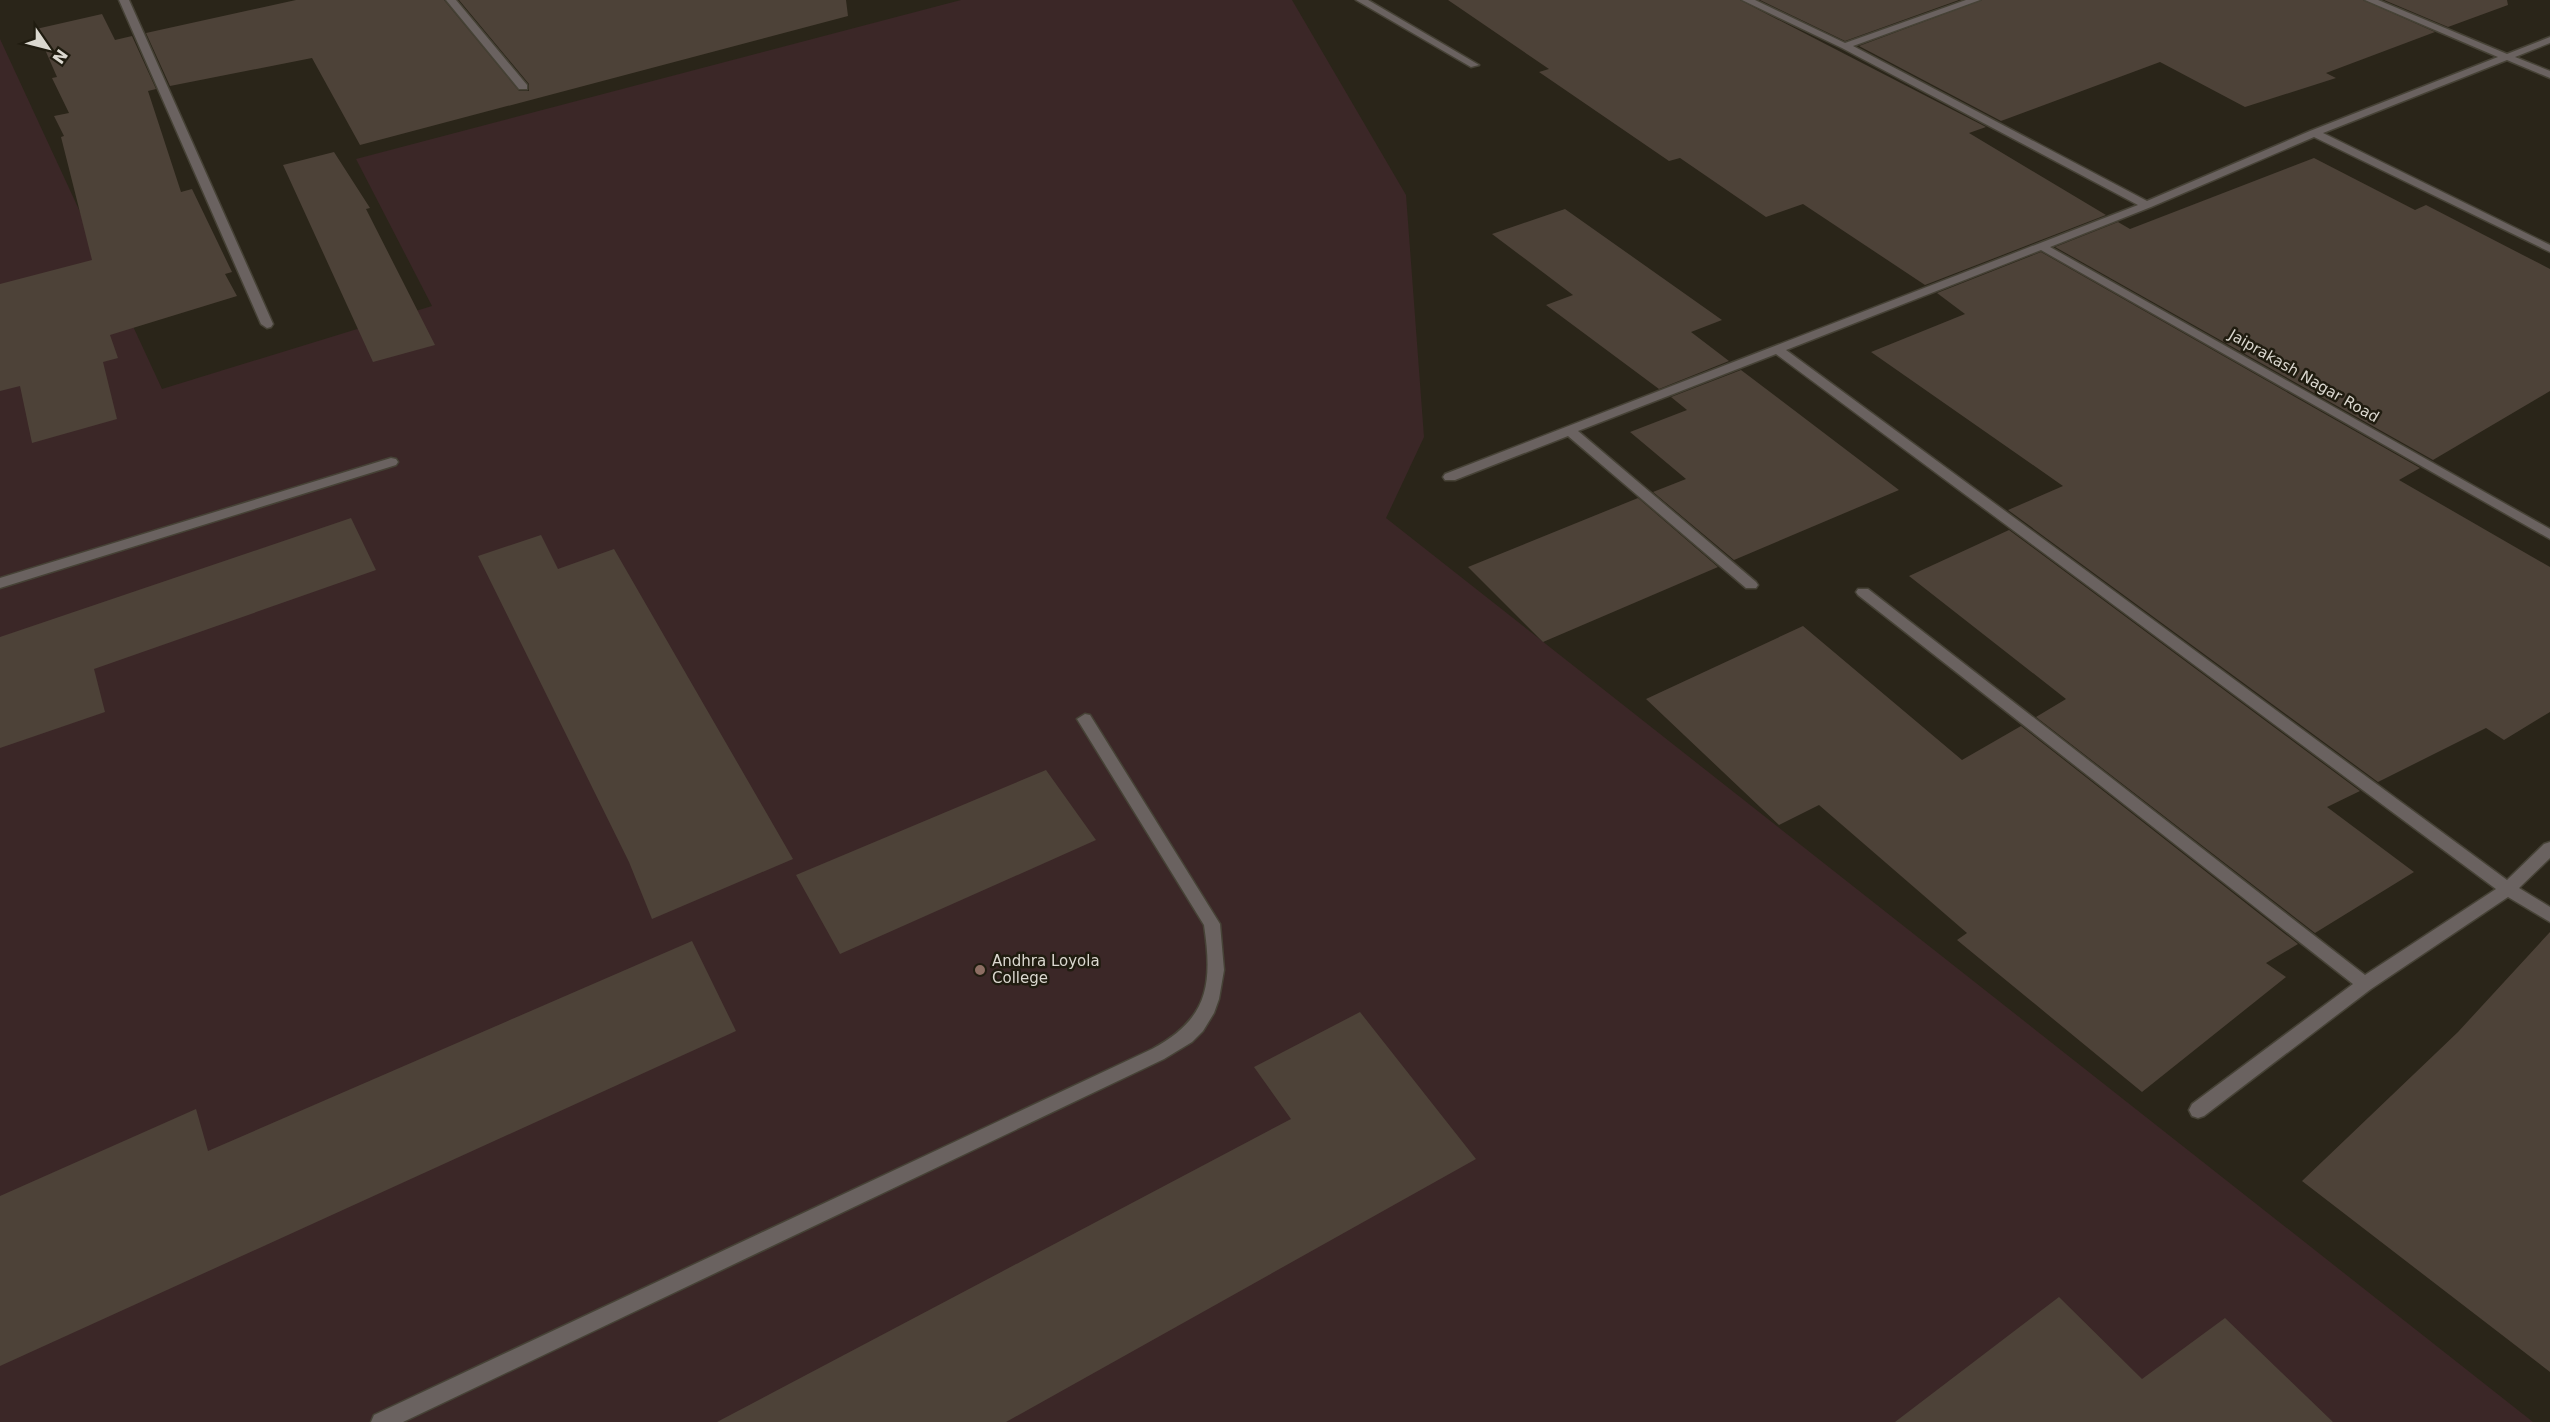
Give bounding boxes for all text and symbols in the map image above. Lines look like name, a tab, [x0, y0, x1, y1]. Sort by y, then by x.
north arrow	[18, 18, 78, 78]
text: N	[48, 45, 71, 67]
street label: Jaiprakash Nagar Road	[2225, 325, 2382, 426]
place label: Andhra Loyola College	[992, 952, 1100, 987]
marker: Andhra Loyola College	[973, 963, 987, 977]

